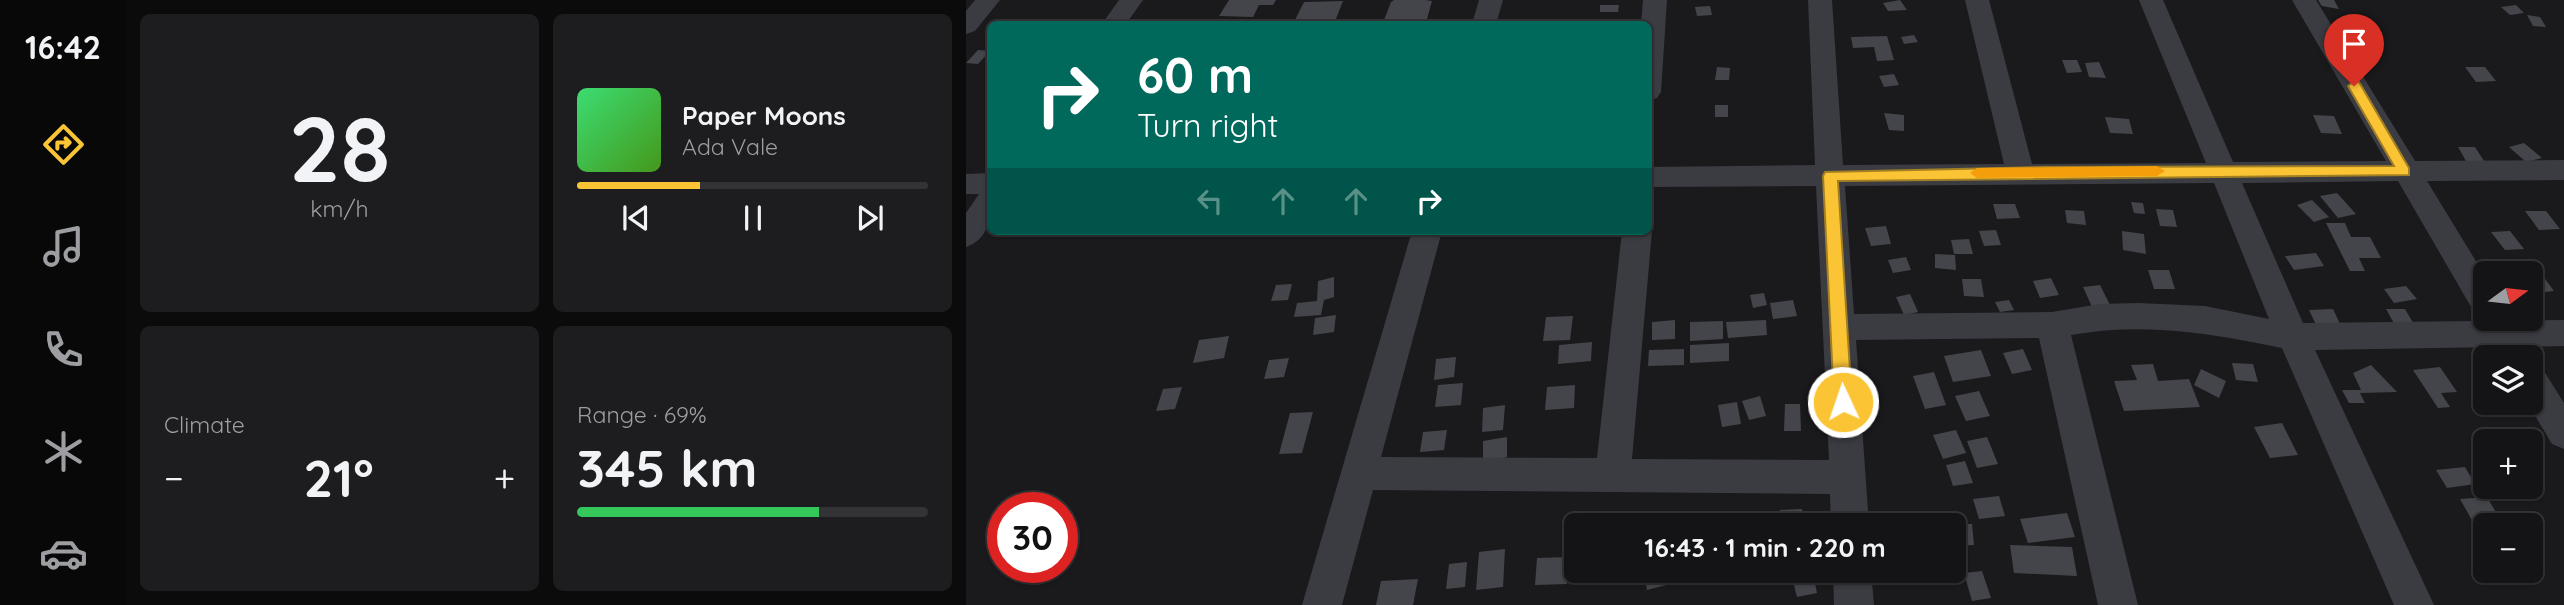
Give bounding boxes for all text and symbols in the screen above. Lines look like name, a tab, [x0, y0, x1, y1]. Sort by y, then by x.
pin	[2324, 14, 2384, 86]
icon: arrive	[2335, 25, 2373, 63]
text: 16:42	[25, 27, 101, 67]
text: 60 m	[1137, 44, 1253, 105]
icon: right	[1022, 49, 1113, 140]
text: 28	[289, 91, 390, 205]
text: Paper Moons	[682, 99, 846, 132]
text: Turn right	[1137, 105, 1278, 145]
icon: directions	[39, 120, 88, 169]
text: Ada Vale	[682, 132, 778, 161]
icon: left	[1191, 182, 1229, 220]
icon: ahead	[1264, 182, 1302, 220]
icon: ahead	[1337, 182, 1375, 220]
icon: right	[1410, 182, 1448, 220]
text: km/h	[310, 194, 369, 223]
icon: previous	[617, 199, 655, 237]
icon: pause	[734, 199, 772, 237]
icon: next	[851, 199, 889, 237]
icon: music	[39, 222, 88, 271]
north arrow	[2473, 261, 2543, 331]
map controls	[2473, 261, 2543, 583]
icon: phone	[39, 325, 88, 374]
button: layers	[2473, 345, 2543, 415]
position arrow	[1806, 365, 1880, 439]
text: Range · 69%	[577, 400, 707, 429]
text: Climate	[164, 410, 245, 439]
icon: climate	[39, 427, 88, 476]
button: +	[2473, 429, 2543, 499]
text: 345 km	[577, 435, 758, 500]
text: 21°	[304, 445, 374, 510]
text: −	[164, 454, 184, 502]
text: +	[494, 454, 515, 502]
speed limit sign: 30	[987, 492, 1078, 583]
button: −	[2473, 513, 2543, 583]
icon: car	[39, 529, 88, 578]
text: 16:43 · 1 min · 220 m	[1644, 531, 1886, 564]

